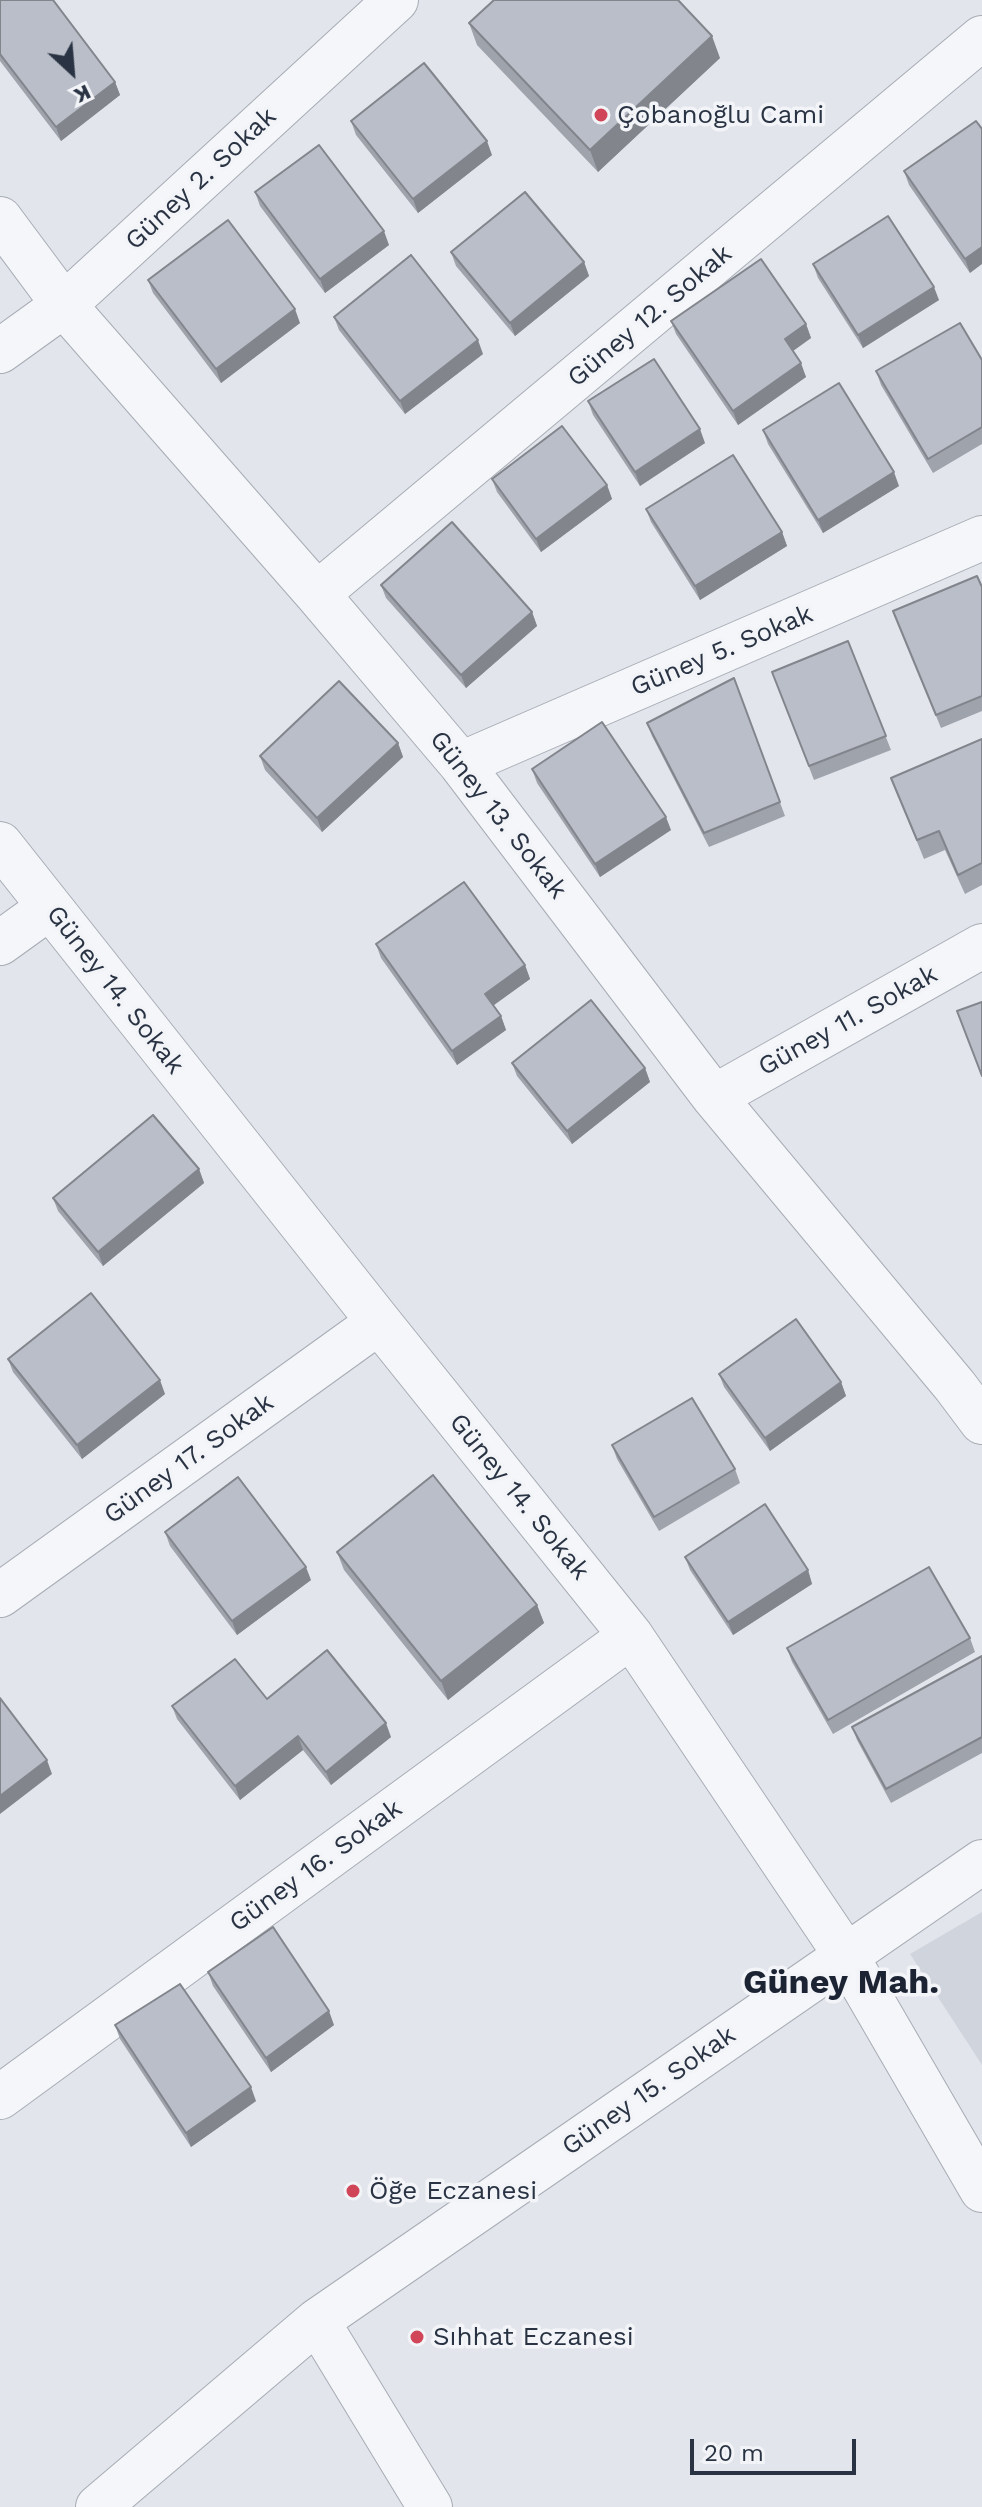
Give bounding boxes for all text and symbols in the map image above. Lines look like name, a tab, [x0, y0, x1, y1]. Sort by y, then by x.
north arrow	[32, 32, 112, 112]
text: K	[70, 79, 95, 109]
place label: Çobanoğlu Cami	[617, 99, 824, 131]
street label: Güney 2. Sokak	[119, 101, 283, 257]
marker: Çobanoğlu Cami	[592, 106, 610, 124]
street label: Güney 12. Sokak	[561, 238, 739, 394]
street label: Güney 5. Sokak	[626, 599, 818, 703]
street label: Güney 13. Sokak	[423, 725, 573, 905]
street label: Güney 14. Sokak	[39, 899, 191, 1081]
street label: Güney 11. Sokak	[753, 959, 943, 1083]
street label: Güney 17. Sokak	[98, 1387, 280, 1531]
street label: Güney 14. Sokak	[442, 1407, 596, 1587]
street label: Güney 16. Sokak	[224, 1793, 408, 1939]
district label: Güney Mah.	[743, 1963, 939, 2003]
street label: Güney 15. Sokak	[556, 2019, 742, 2163]
place label: Öğe Eczanesi	[369, 2175, 537, 2207]
marker: Öğe Eczanesi	[344, 2182, 362, 2200]
place label: Sıhhat Eczanesi	[433, 2321, 634, 2353]
marker: Sıhhat Eczanesi	[408, 2328, 426, 2346]
scale bar	[694, 2423, 860, 2473]
text: 20 m	[704, 2439, 764, 2467]

